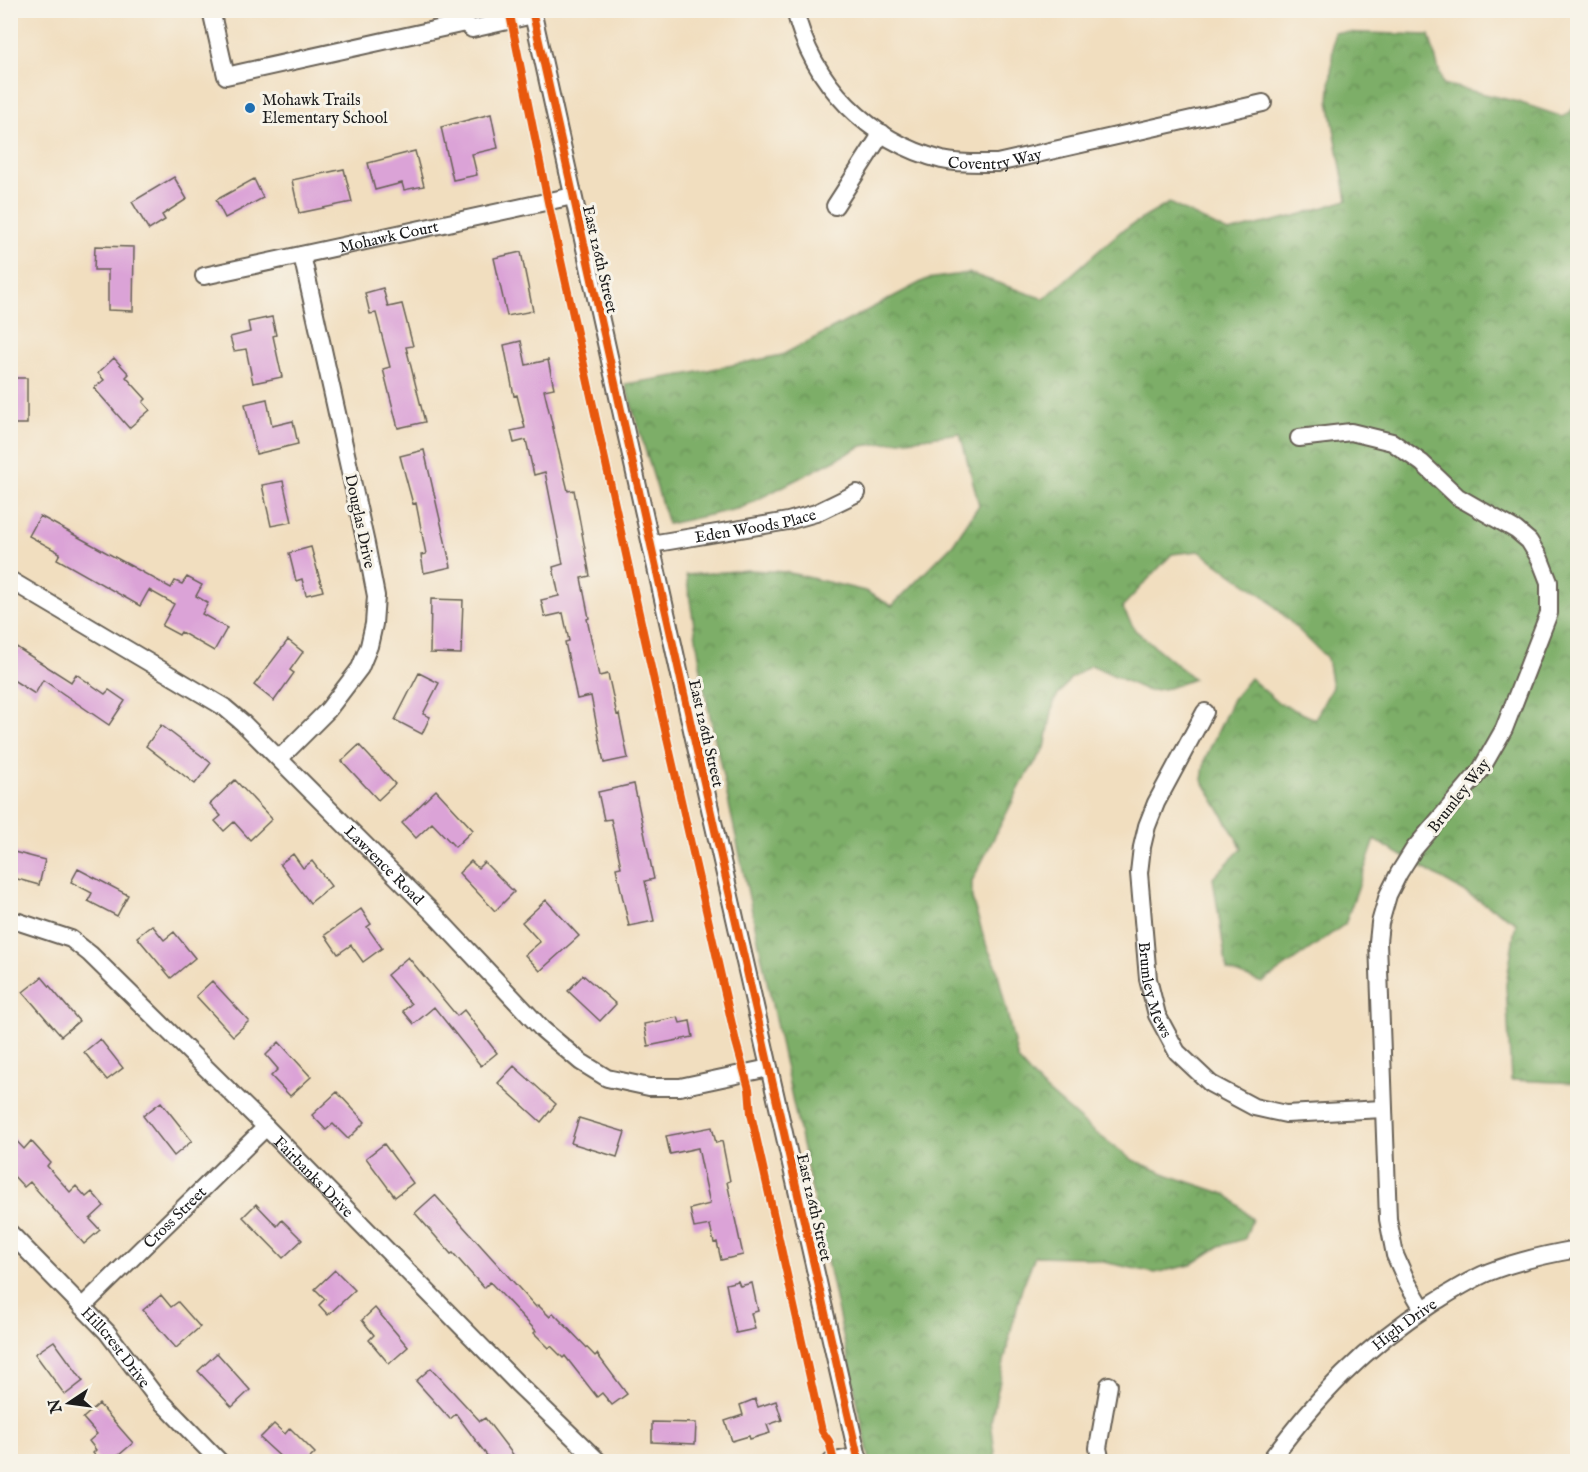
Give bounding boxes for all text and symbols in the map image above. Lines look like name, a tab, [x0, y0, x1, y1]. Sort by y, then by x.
place label: Mohawk Trails Elementary School	[262, 91, 388, 129]
marker: Mohawk Trails Elementary School	[243, 101, 257, 115]
street label: Coventry Way	[947, 145, 1044, 175]
street label: East 126th Street	[577, 204, 621, 316]
street label: Mohawk Court	[338, 217, 441, 258]
street label: Douglas Drive	[339, 472, 379, 570]
street label: Eden Woods Place	[694, 505, 819, 548]
street label: East 126th Street	[683, 678, 727, 790]
street label: Brumley Way	[1424, 755, 1495, 837]
street label: Lawrence Road	[339, 822, 427, 910]
street label: Brumley Mews	[1133, 941, 1176, 1042]
street label: Fairbanks Drive	[269, 1133, 357, 1222]
street label: East 126th Street	[791, 1152, 835, 1264]
street label: Cross Street	[140, 1183, 212, 1253]
street label: High Drive	[1368, 1295, 1441, 1356]
street label: Hillcrest Drive	[76, 1304, 154, 1392]
north arrow	[39, 1373, 99, 1433]
text: N	[45, 1397, 68, 1416]

